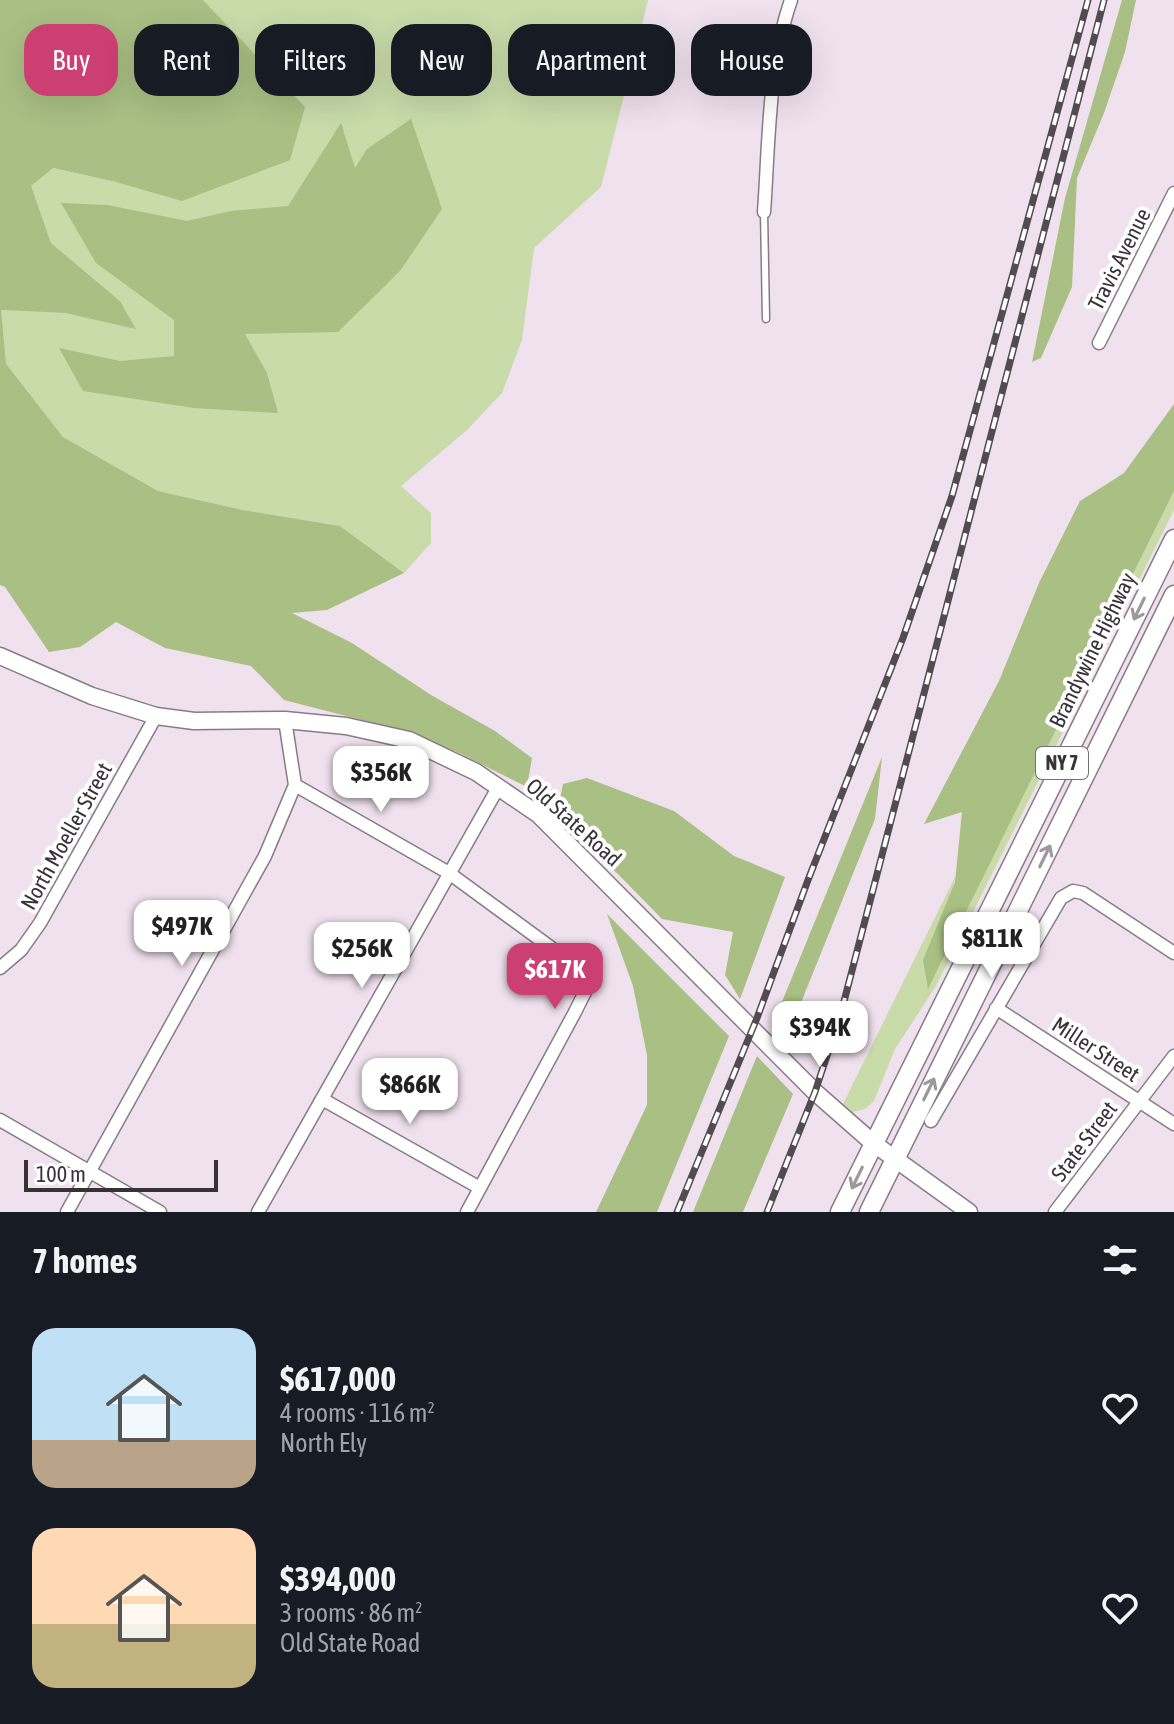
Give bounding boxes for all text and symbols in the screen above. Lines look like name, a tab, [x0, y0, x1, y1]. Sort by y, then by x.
chip: Buy	[24, 24, 118, 96]
chip: Rent	[134, 24, 239, 96]
chip: Filters	[255, 24, 375, 96]
chip: New	[391, 24, 492, 96]
chip: Apartment	[508, 24, 675, 96]
chip: House	[691, 24, 812, 96]
street label: Travis Avenue	[1082, 204, 1156, 314]
street label: Brandywine Highway	[1043, 568, 1141, 732]
one-way arrow	[1131, 596, 1146, 620]
pin: $356K	[325, 746, 437, 814]
road number: NY 7	[1036, 747, 1088, 779]
text: $356K	[351, 757, 411, 787]
street label: North Moeller Street	[15, 758, 117, 914]
street label: Old State Road	[521, 773, 627, 871]
one-way arrow	[1037, 844, 1053, 868]
pin: $497K	[126, 900, 238, 968]
text: $497K	[152, 911, 212, 941]
pin: $811K	[936, 912, 1048, 980]
pin: $256K	[306, 922, 418, 990]
text: $811K	[962, 923, 1022, 953]
text: $256K	[332, 933, 392, 963]
pin: $617K	[499, 943, 611, 1011]
text: $617K	[525, 954, 585, 984]
pin: $394K	[764, 1001, 876, 1069]
street label: Miller Street	[1047, 1011, 1145, 1087]
text: $394K	[790, 1012, 850, 1042]
pin: $866K	[354, 1058, 466, 1126]
text: $866K	[380, 1069, 440, 1099]
one-way arrow	[922, 1077, 937, 1101]
street label: State Street	[1046, 1096, 1122, 1186]
scale bar	[24, 1156, 218, 1192]
text: 100 m	[36, 1161, 86, 1187]
one-way arrow	[849, 1165, 864, 1189]
icon: filters	[1098, 1238, 1142, 1282]
text: 7 homes	[32, 1241, 137, 1280]
text: $617,000	[280, 1359, 396, 1398]
icon: home	[96, 1360, 192, 1456]
icon: heart	[1098, 1386, 1142, 1430]
text: 4 rooms · 116 m²	[280, 1398, 435, 1428]
text: North Ely	[280, 1428, 367, 1458]
text: $394,000	[280, 1559, 396, 1598]
icon: home	[96, 1560, 192, 1656]
icon: heart	[1098, 1586, 1142, 1630]
text: 3 rooms · 86 m²	[280, 1598, 422, 1628]
text: Old State Road	[280, 1628, 420, 1658]

